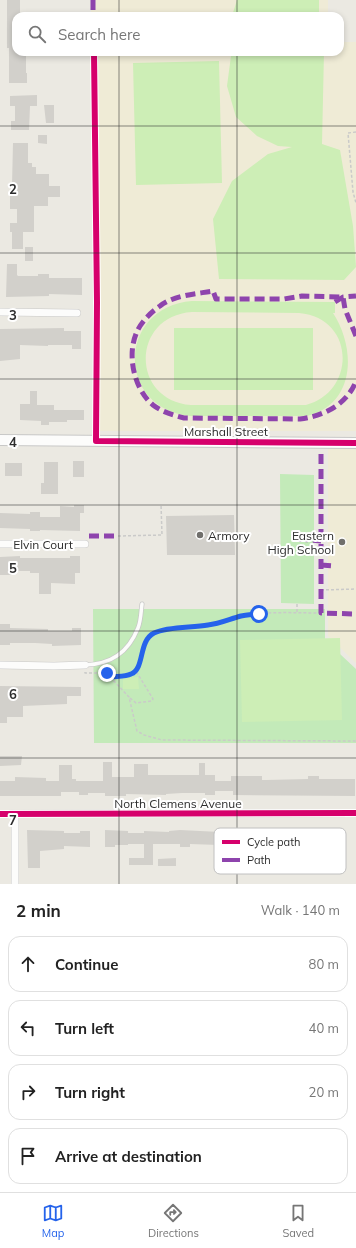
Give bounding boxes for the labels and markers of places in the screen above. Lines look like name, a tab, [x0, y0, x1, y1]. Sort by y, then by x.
place label: Armory	[208, 528, 250, 543]
place label: Eastern High School	[268, 528, 334, 557]
marker: Armory	[195, 530, 205, 540]
marker: Eastern High School	[337, 537, 347, 547]

